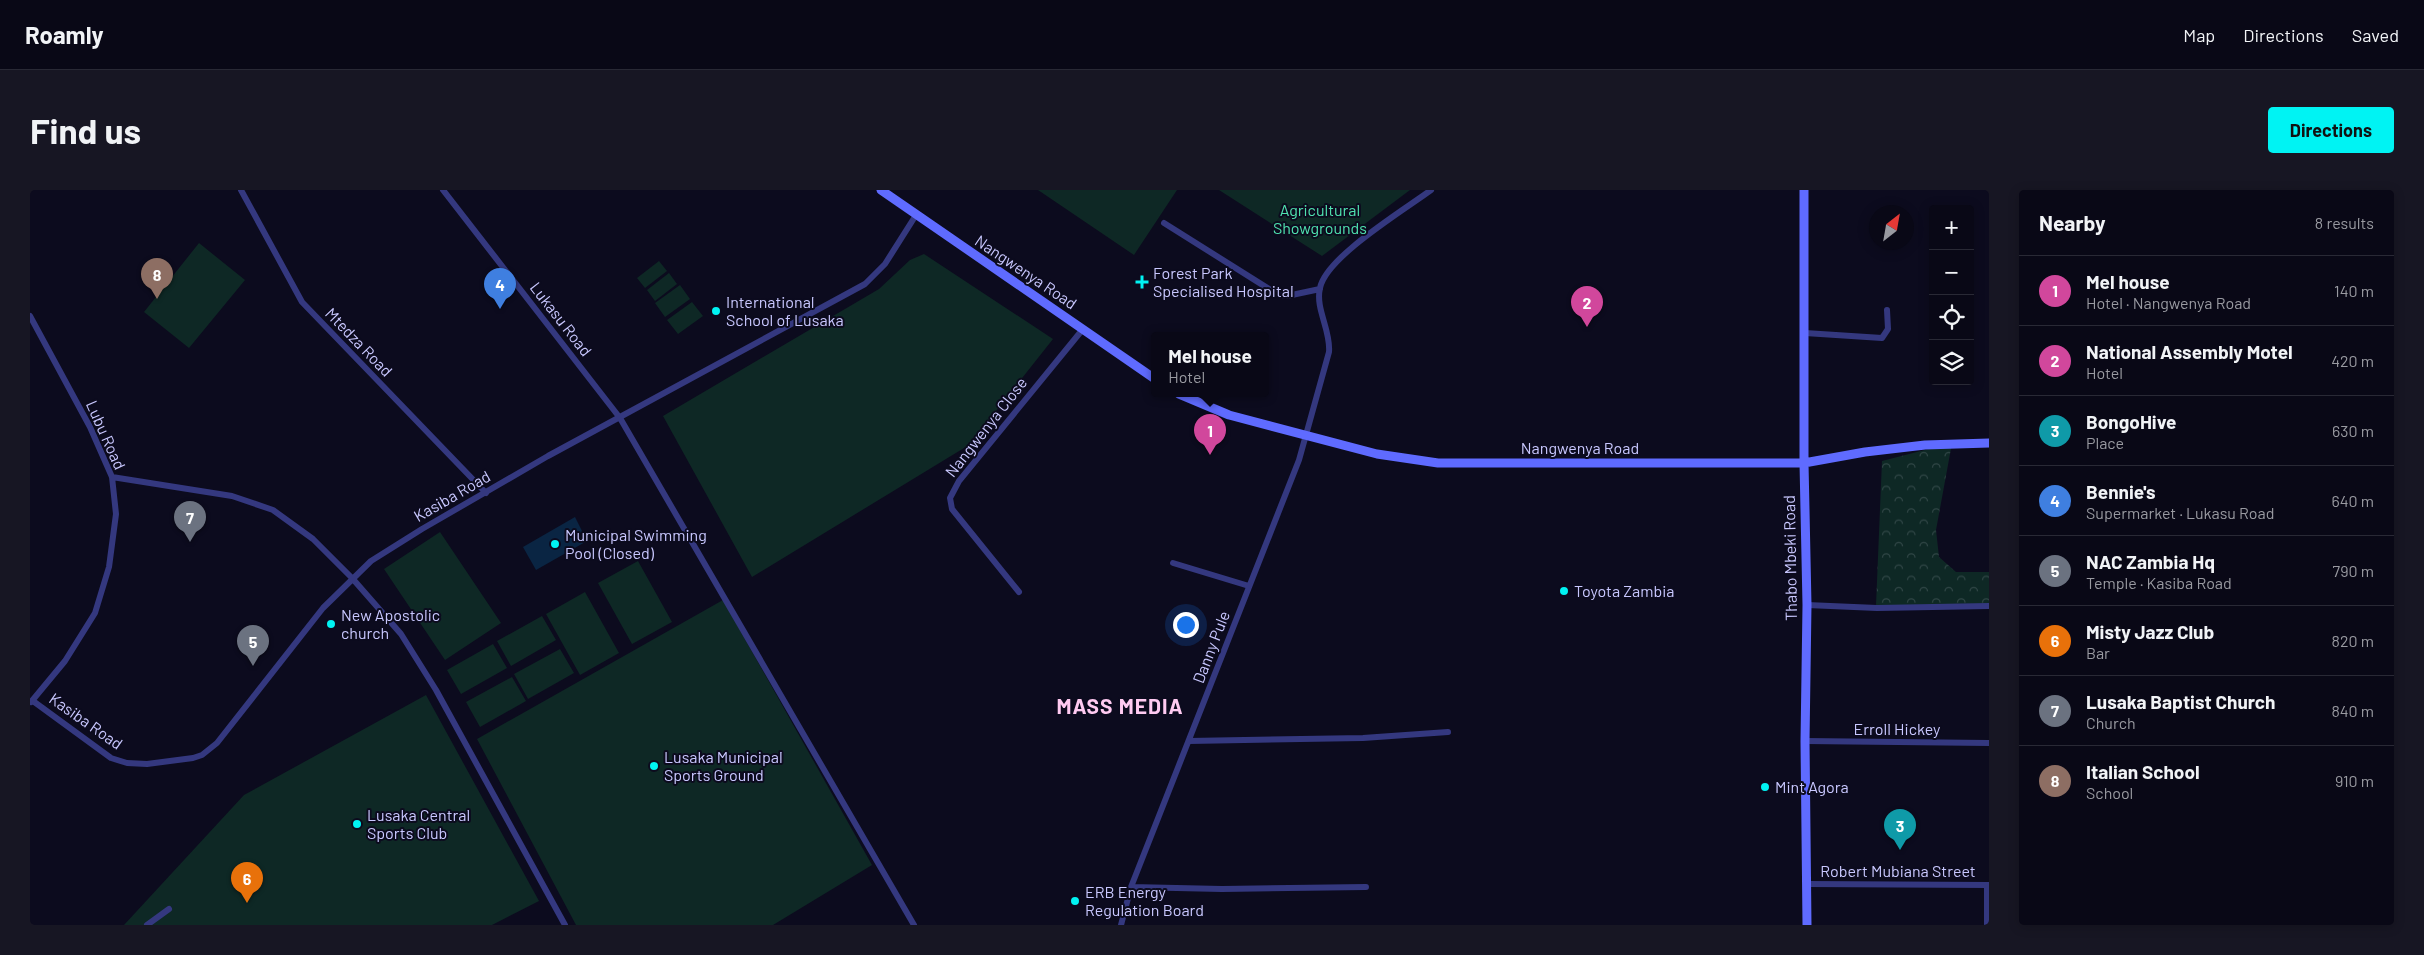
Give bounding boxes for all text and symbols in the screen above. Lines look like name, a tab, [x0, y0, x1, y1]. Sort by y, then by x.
text: Roamly	[25, 20, 104, 49]
text: Map	[2183, 24, 2215, 46]
text: Directions	[2243, 24, 2324, 46]
text: Saved	[2352, 24, 2399, 46]
button: Directions	[2268, 107, 2394, 153]
text: Find us	[30, 109, 141, 151]
park label: Agricultural Showgrounds	[1273, 200, 1367, 237]
north arrow	[1869, 205, 1914, 250]
map controls	[1929, 205, 1974, 385]
button: +	[1929, 205, 1974, 250]
text: Nearby	[2039, 210, 2105, 235]
text: 8 results	[2315, 213, 2374, 232]
street label: Nangwenya Road	[972, 231, 1081, 313]
button: −	[1929, 250, 1974, 295]
pin: 8	[141, 258, 173, 299]
place label: Forest Park Specialised Hospital	[1153, 263, 1294, 300]
pin: 4	[484, 268, 516, 309]
text: Mel house	[2086, 270, 2170, 293]
marker: Forest Park Specialised Hospital	[1135, 275, 1149, 289]
street label: Lukasu Road	[527, 278, 596, 359]
text: 1	[2052, 281, 2058, 300]
text: 140 m	[2334, 281, 2374, 300]
pin: 2	[1571, 286, 1603, 327]
place label: International School of Lusaka	[726, 292, 844, 329]
text: Hotel · Nangwenya Road	[2086, 293, 2251, 312]
button: locate	[1929, 295, 1974, 340]
street label: Mtedza Road	[322, 303, 397, 380]
marker: International School of Lusaka	[710, 305, 722, 317]
popup	[1151, 332, 1269, 397]
button: layers	[1929, 340, 1974, 385]
text: National Assembly Motel	[2086, 340, 2293, 363]
text: Mel house	[1168, 344, 1252, 367]
text: 2	[2051, 351, 2059, 370]
text: 420 m	[2331, 351, 2374, 370]
text: Hotel	[2086, 363, 2123, 382]
text: Hotel	[1168, 367, 1205, 386]
street label: Nangwenya Close	[941, 373, 1030, 480]
street label: Lubu Road	[83, 397, 130, 472]
text: BongoHive	[2086, 410, 2176, 433]
pin: 1	[1194, 414, 1226, 455]
text: 3	[2051, 421, 2059, 440]
text: 630 m	[2332, 421, 2374, 440]
text: Place	[2086, 433, 2124, 452]
street label: Nangwenya Road	[1521, 438, 1639, 457]
street label: Kasiba Road	[410, 466, 493, 525]
text: Bennie's	[2086, 480, 2156, 503]
text: 4	[2050, 491, 2060, 510]
text: 640 m	[2331, 491, 2374, 510]
street label: Thabo Mbeki Road	[1779, 495, 1800, 621]
pin: 7	[174, 501, 206, 542]
text: Supermarket · Lukasu Road	[2086, 503, 2275, 522]
place label: Municipal Swimming Pool (Closed)	[565, 525, 707, 562]
marker: Municipal Swimming Pool (Closed)	[549, 538, 561, 550]
text: NAC Zambia Hq	[2086, 550, 2215, 573]
text: 5	[2051, 561, 2059, 580]
text: 790 m	[2333, 561, 2374, 580]
text: Temple · Kasiba Road	[2086, 573, 2232, 592]
place label: Toyota Zambia	[1574, 581, 1674, 600]
marker: Toyota Zambia	[1558, 585, 1570, 597]
place label: New Apostolic church	[341, 605, 440, 642]
street label: Danny Pule	[1188, 608, 1233, 686]
your location	[1173, 612, 1199, 638]
marker: New Apostolic church	[325, 618, 337, 630]
text: Misty Jazz Club	[2086, 620, 2214, 643]
pin: 5	[237, 625, 269, 666]
text: 6	[2051, 631, 2059, 650]
text: 820 m	[2332, 631, 2374, 650]
text: Bar	[2086, 643, 2110, 662]
street label: Kasiba Road	[46, 688, 127, 753]
text: Lusaka Baptist Church	[2086, 690, 2275, 713]
district label: MASS MEDIA	[1056, 693, 1184, 718]
text: 7	[2051, 701, 2059, 720]
text: 840 m	[2331, 701, 2374, 720]
text: Church	[2086, 713, 2136, 732]
street label: Erroll Hickey	[1854, 719, 1941, 738]
place label: Lusaka Municipal Sports Ground	[664, 747, 783, 784]
marker: Lusaka Municipal Sports Ground	[648, 760, 660, 772]
text: Italian School	[2086, 760, 2200, 783]
text: 8	[2051, 771, 2059, 790]
text: 910 m	[2335, 771, 2374, 790]
place label: Mint Agora	[1775, 777, 1849, 796]
marker: Mint Agora	[1759, 781, 1771, 793]
text: School	[2086, 783, 2133, 802]
place label: Lusaka Central Sports Club	[367, 805, 470, 842]
pin: 3	[1884, 809, 1916, 850]
marker: Lusaka Central Sports Club	[351, 818, 363, 830]
street label: Robert Mubiana Street	[1820, 861, 1976, 880]
pin: 6	[231, 862, 263, 903]
place label: ERB Energy Regulation Board	[1085, 882, 1204, 919]
marker: ERB Energy Regulation Board	[1069, 895, 1081, 907]

